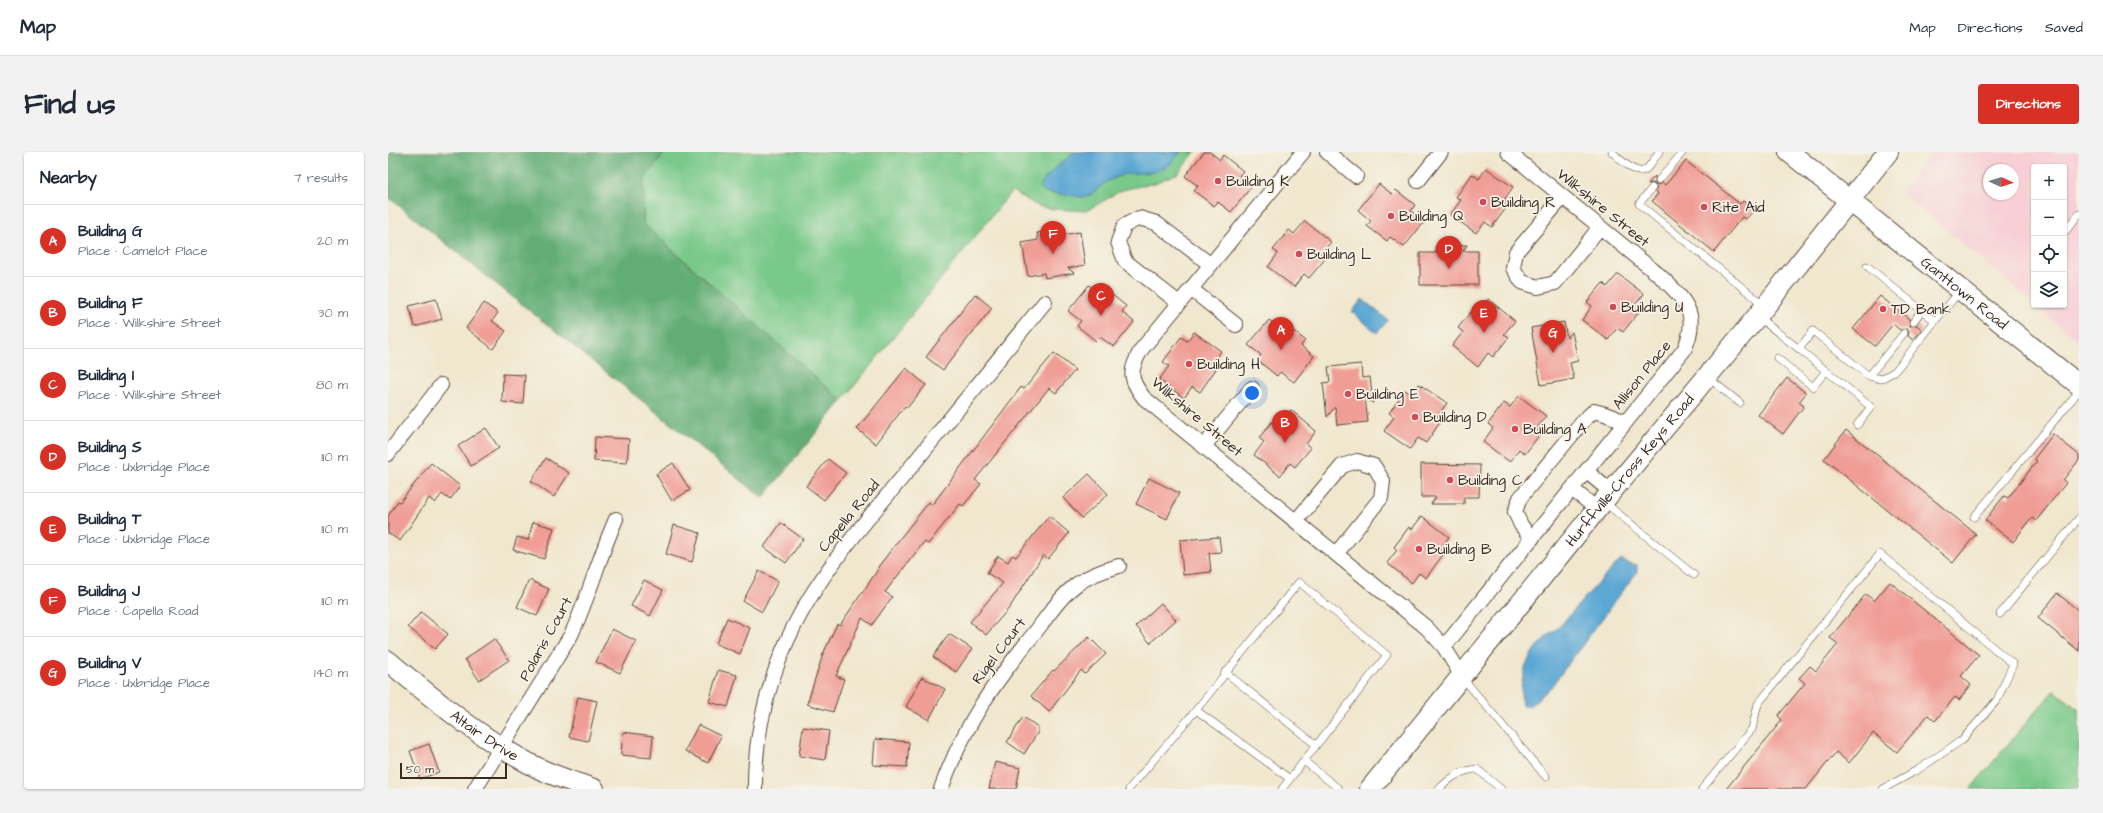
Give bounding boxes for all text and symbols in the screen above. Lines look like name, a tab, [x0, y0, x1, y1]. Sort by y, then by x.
text: Map	[20, 14, 56, 41]
text: Map	[1909, 18, 1936, 38]
text: Directions	[1958, 18, 2023, 38]
text: Saved	[2045, 18, 2083, 38]
button: Directions	[1978, 84, 2079, 124]
text: Find us	[24, 85, 115, 124]
street label: Wilkshire Street	[1552, 164, 1654, 252]
north arrow	[1983, 164, 2019, 200]
map controls	[2031, 164, 2067, 308]
button: +	[2031, 164, 2067, 200]
text: Nearby	[40, 166, 97, 190]
text: 7 results	[294, 169, 348, 187]
place label: Building K	[1226, 171, 1289, 193]
marker: Building K	[1213, 176, 1223, 186]
place label: Building R	[1491, 192, 1556, 214]
marker: Building R	[1478, 197, 1488, 207]
place label: Rite Aid	[1712, 197, 1765, 218]
button: −	[2031, 200, 2067, 236]
marker: Rite Aid	[1699, 202, 1709, 212]
place label: Building Q	[1399, 206, 1464, 228]
marker: Building Q	[1386, 211, 1396, 221]
text: Building G	[78, 221, 143, 242]
pin: F	[1040, 221, 1066, 254]
text: A	[49, 232, 57, 250]
text: 20 m	[317, 232, 348, 250]
pin: D	[1436, 236, 1462, 269]
button: locate	[2031, 236, 2067, 272]
text: Place · Camelot Place	[78, 242, 207, 260]
place label: Building L	[1307, 244, 1372, 266]
marker: Building L	[1294, 249, 1304, 259]
street label: Ganttown Road	[1916, 251, 2013, 335]
button: layers	[2031, 272, 2067, 308]
pin: C	[1088, 283, 1114, 316]
text: Building F	[78, 293, 143, 314]
place label: Building U	[1621, 297, 1684, 319]
place label: TD Bank	[1891, 299, 1951, 320]
pin: E	[1471, 300, 1497, 333]
marker: Building U	[1608, 302, 1618, 312]
text: B	[48, 304, 58, 322]
text: 30 m	[318, 304, 348, 322]
marker: TD Bank	[1878, 304, 1888, 314]
text: Place · Wilkshire Street	[78, 314, 221, 332]
pin: A	[1268, 317, 1294, 350]
pin: G	[1540, 320, 1566, 353]
street label: Allison Place	[1608, 336, 1676, 414]
place label: Building H	[1197, 354, 1260, 376]
marker: Building H	[1184, 359, 1194, 369]
text: Building I	[78, 365, 134, 386]
street label: Wilkshire Street	[1147, 372, 1247, 462]
text: C	[48, 376, 58, 394]
text: 80 m	[316, 376, 348, 394]
your location	[1242, 383, 1262, 403]
place label: Building E	[1356, 384, 1419, 406]
text: Place · Wilkshire Street	[78, 386, 221, 404]
marker: Building E	[1343, 389, 1353, 399]
street label: Hurffville-Cross Keys Road	[1560, 389, 1699, 551]
place label: Building D	[1423, 407, 1487, 429]
pin: B	[1272, 410, 1298, 443]
marker: Building D	[1410, 412, 1420, 422]
place label: Building A	[1523, 419, 1587, 441]
marker: Building A	[1510, 424, 1520, 434]
text: Building S	[78, 437, 142, 458]
text: D	[49, 448, 57, 466]
text: 110 m	[321, 448, 348, 466]
text: Place · Uxbridge Place	[78, 458, 210, 476]
place label: Building C	[1458, 470, 1523, 492]
street label: Capella Road	[813, 475, 885, 557]
marker: Building C	[1445, 475, 1455, 485]
text: Building T	[78, 509, 141, 530]
text: E	[49, 520, 57, 538]
text: 110 m	[321, 520, 348, 538]
text: Place · Uxbridge Place	[78, 530, 210, 548]
place label: Building B	[1427, 539, 1492, 561]
marker: Building B	[1414, 544, 1424, 554]
text: Building J	[78, 581, 140, 602]
text: F	[48, 592, 58, 610]
text: 110 m	[321, 592, 348, 610]
street label: Polaris Court	[514, 593, 578, 685]
text: Place · Capella Road	[78, 602, 198, 620]
street label: Rigel Court	[967, 613, 1032, 689]
text: Building V	[78, 653, 142, 674]
text: G	[48, 664, 58, 682]
text: 140 m	[314, 664, 348, 682]
text: Place · Uxbridge Place	[78, 674, 210, 692]
street label: Altair Drive	[446, 705, 523, 766]
scale bar	[400, 761, 507, 780]
text: 50 m	[406, 762, 434, 777]

